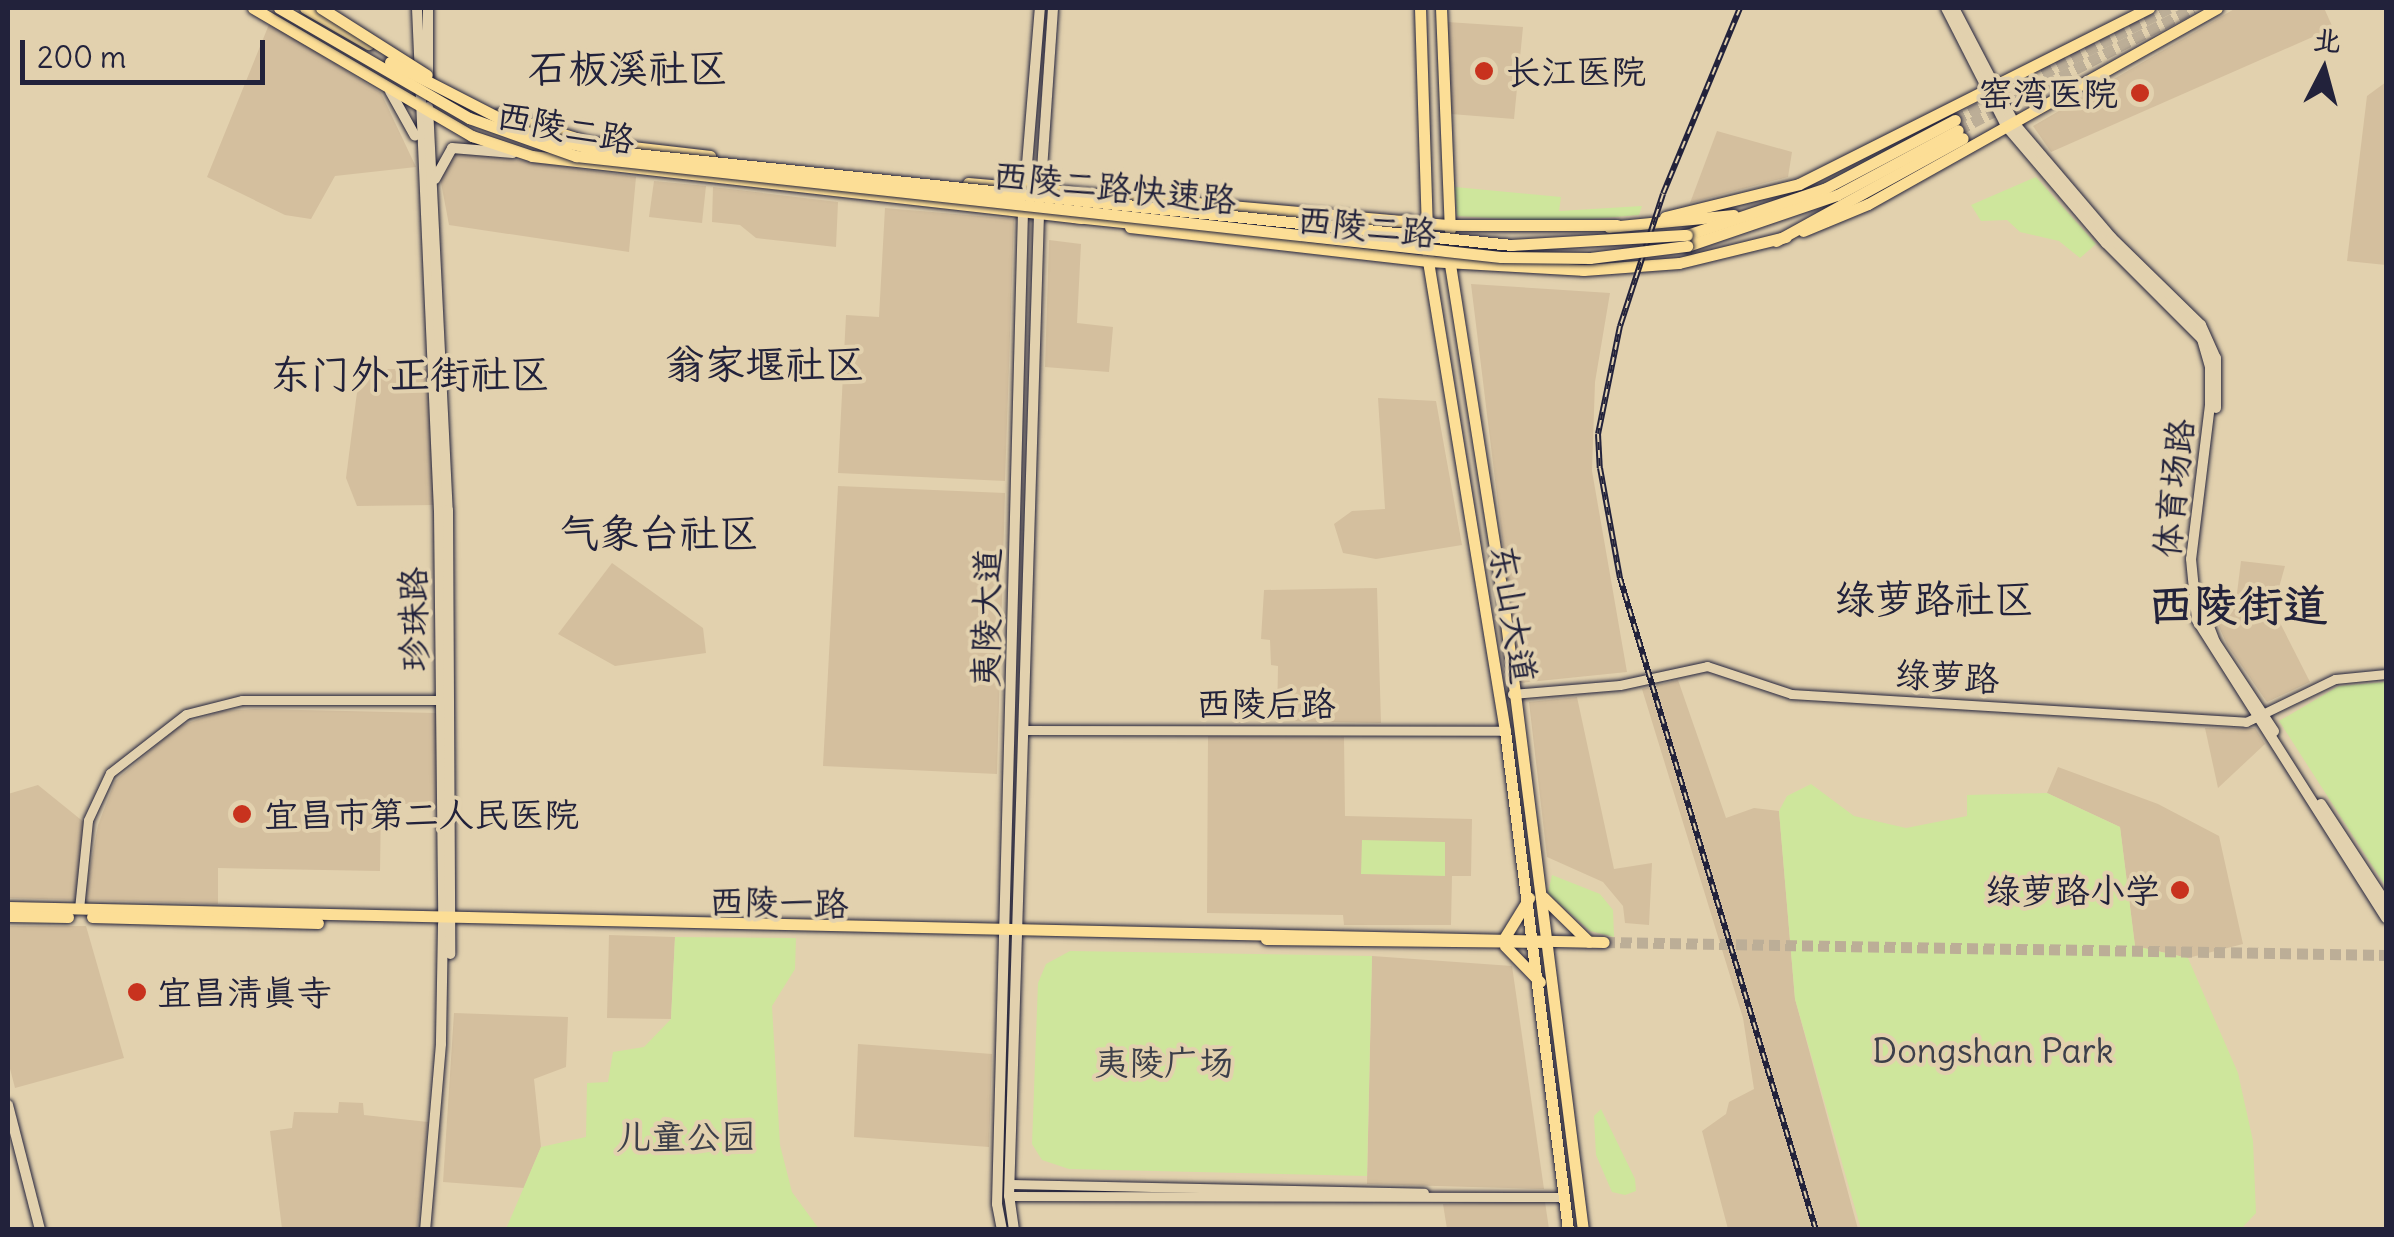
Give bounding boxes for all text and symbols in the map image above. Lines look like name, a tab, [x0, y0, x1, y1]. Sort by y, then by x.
scale bar	[25, 20, 270, 82]
north arrow	[2274, 20, 2374, 120]
text: 北	[2311, 21, 2343, 60]
text: 200 m	[37, 38, 126, 76]
district label: 石板溪社区	[528, 44, 728, 92]
place label: 长江医院	[1506, 50, 1646, 92]
marker: 长江医院	[1471, 58, 1497, 84]
place label: 窑湾医院	[1978, 72, 2118, 114]
marker: 窑湾医院	[2127, 80, 2153, 106]
street label: 西陵二路	[493, 93, 639, 161]
street label: 西陵二路快速路	[991, 153, 1239, 221]
street label: 西陵二路	[1295, 198, 1439, 254]
district label: 翁家堰社区	[665, 340, 865, 388]
district label: 东门外正街社区	[270, 350, 550, 398]
street label: 体育场路	[2145, 416, 2201, 560]
district label: 气象台社区	[559, 509, 759, 557]
street label: 东山大道	[1482, 542, 1546, 686]
street label: 夷陵大道	[964, 548, 1008, 688]
street label: 珍珠路	[391, 566, 435, 672]
district label: 绿萝路社区	[1834, 575, 2034, 623]
district label: 西陵街道	[2148, 579, 2328, 633]
street label: 绿萝路	[1893, 652, 2001, 700]
street label: 西陵后路	[1196, 682, 1336, 724]
place label: 宜昌市第二人民医院	[264, 793, 579, 835]
marker: 宜昌市第二人民医院	[229, 801, 255, 827]
place label: 绿萝路小学	[1985, 869, 2160, 911]
marker: 绿萝路小学	[2169, 879, 2191, 901]
street label: 西陵一路	[709, 880, 849, 924]
place label: 宜昌清真寺	[157, 971, 332, 1013]
marker: 宜昌清真寺	[126, 981, 148, 1003]
park label: Dongshan Park	[1872, 1029, 2114, 1071]
park label: 夷陵广场	[1094, 1041, 1234, 1083]
park label: 儿童公园	[616, 1115, 756, 1157]

